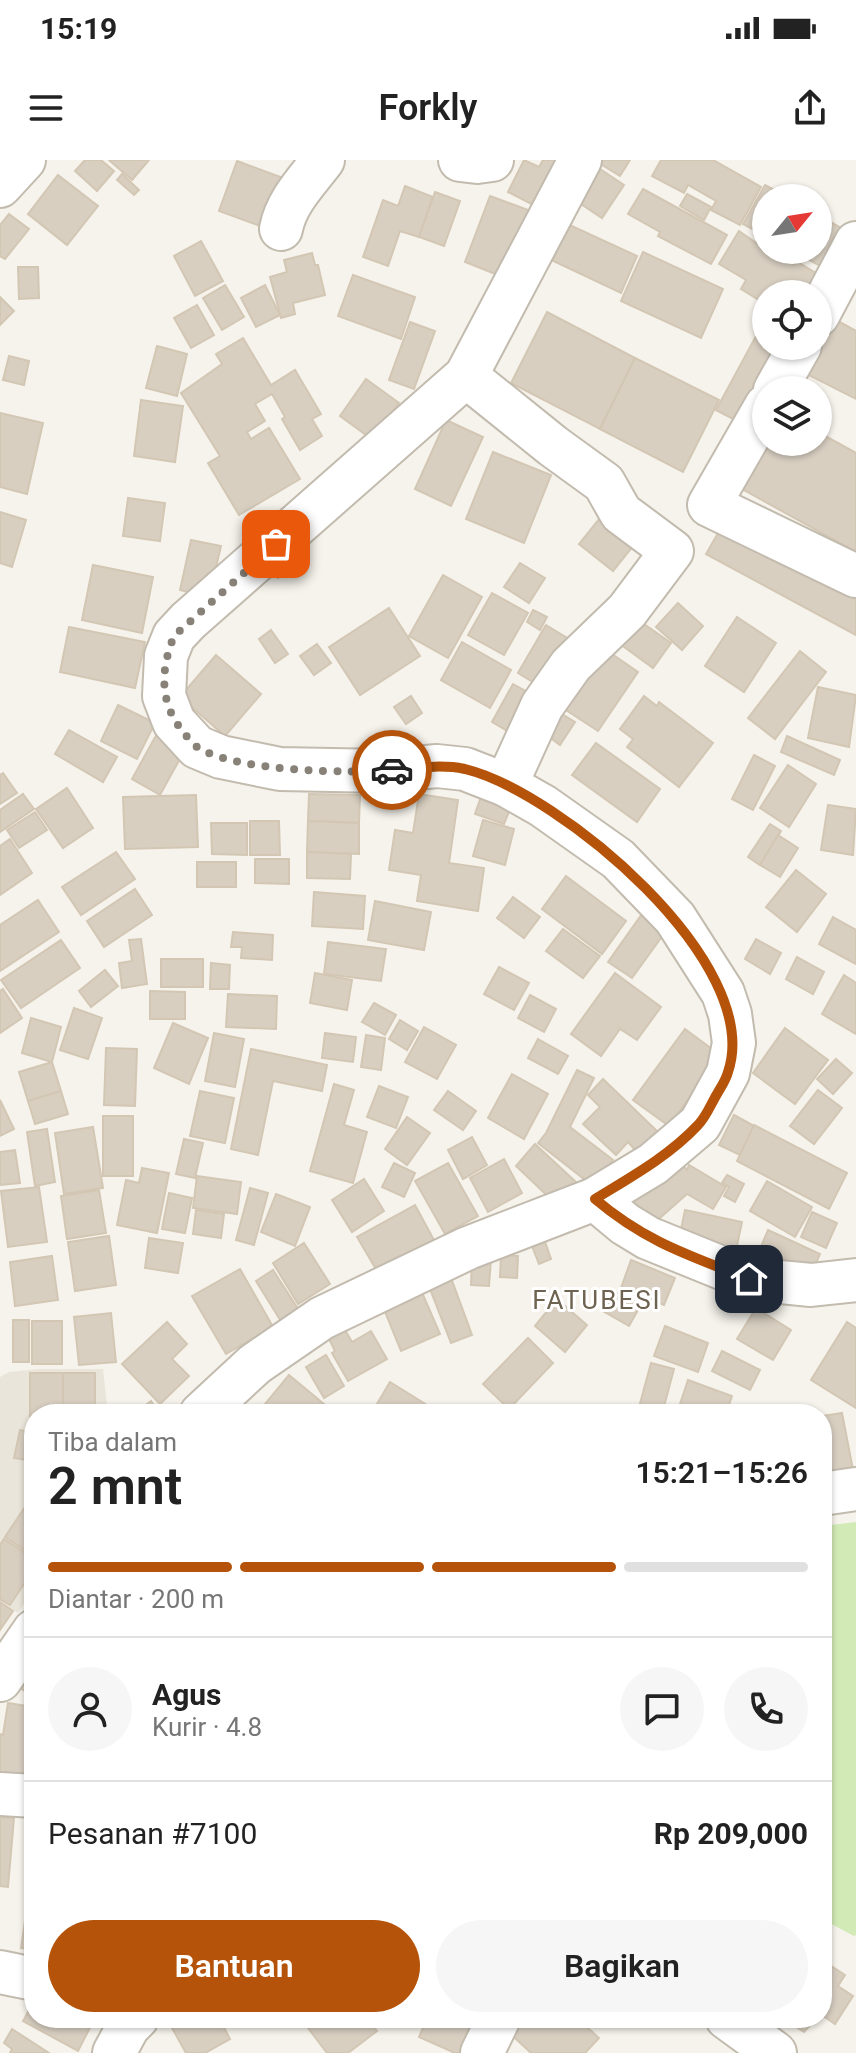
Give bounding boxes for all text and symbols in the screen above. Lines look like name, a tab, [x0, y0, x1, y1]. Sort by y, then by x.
text: 15:19	[40, 11, 117, 46]
icon: menu	[24, 86, 68, 130]
icon: share	[788, 86, 832, 130]
text: Forkly	[379, 87, 477, 129]
north arrow	[752, 184, 832, 264]
map controls	[752, 184, 832, 456]
button: locate	[752, 280, 832, 360]
button: layers	[752, 376, 832, 456]
pin	[242, 510, 310, 578]
icon: bag	[254, 522, 298, 566]
courier	[352, 730, 432, 810]
icon: car	[370, 748, 414, 792]
pin	[715, 1245, 783, 1313]
icon: home	[727, 1257, 771, 1301]
district label: FATUBESI	[532, 1285, 662, 1315]
text: Tiba dalam	[48, 1427, 177, 1457]
text: 15:21–15:26	[635, 1455, 808, 1490]
text: 2 mnt	[48, 1456, 182, 1517]
text: Diantar · 200 m	[48, 1584, 224, 1614]
button: person	[48, 1667, 132, 1751]
button: chat	[620, 1667, 704, 1751]
button: phone	[724, 1667, 808, 1751]
text: Agus	[152, 1677, 222, 1712]
text: Kurir · 4.8	[152, 1712, 262, 1742]
text: Pesanan #7100	[48, 1816, 257, 1851]
text: Rp 209,000	[654, 1816, 808, 1851]
button: Bantuan	[48, 1920, 420, 2012]
button: Bagikan	[436, 1920, 808, 2012]

